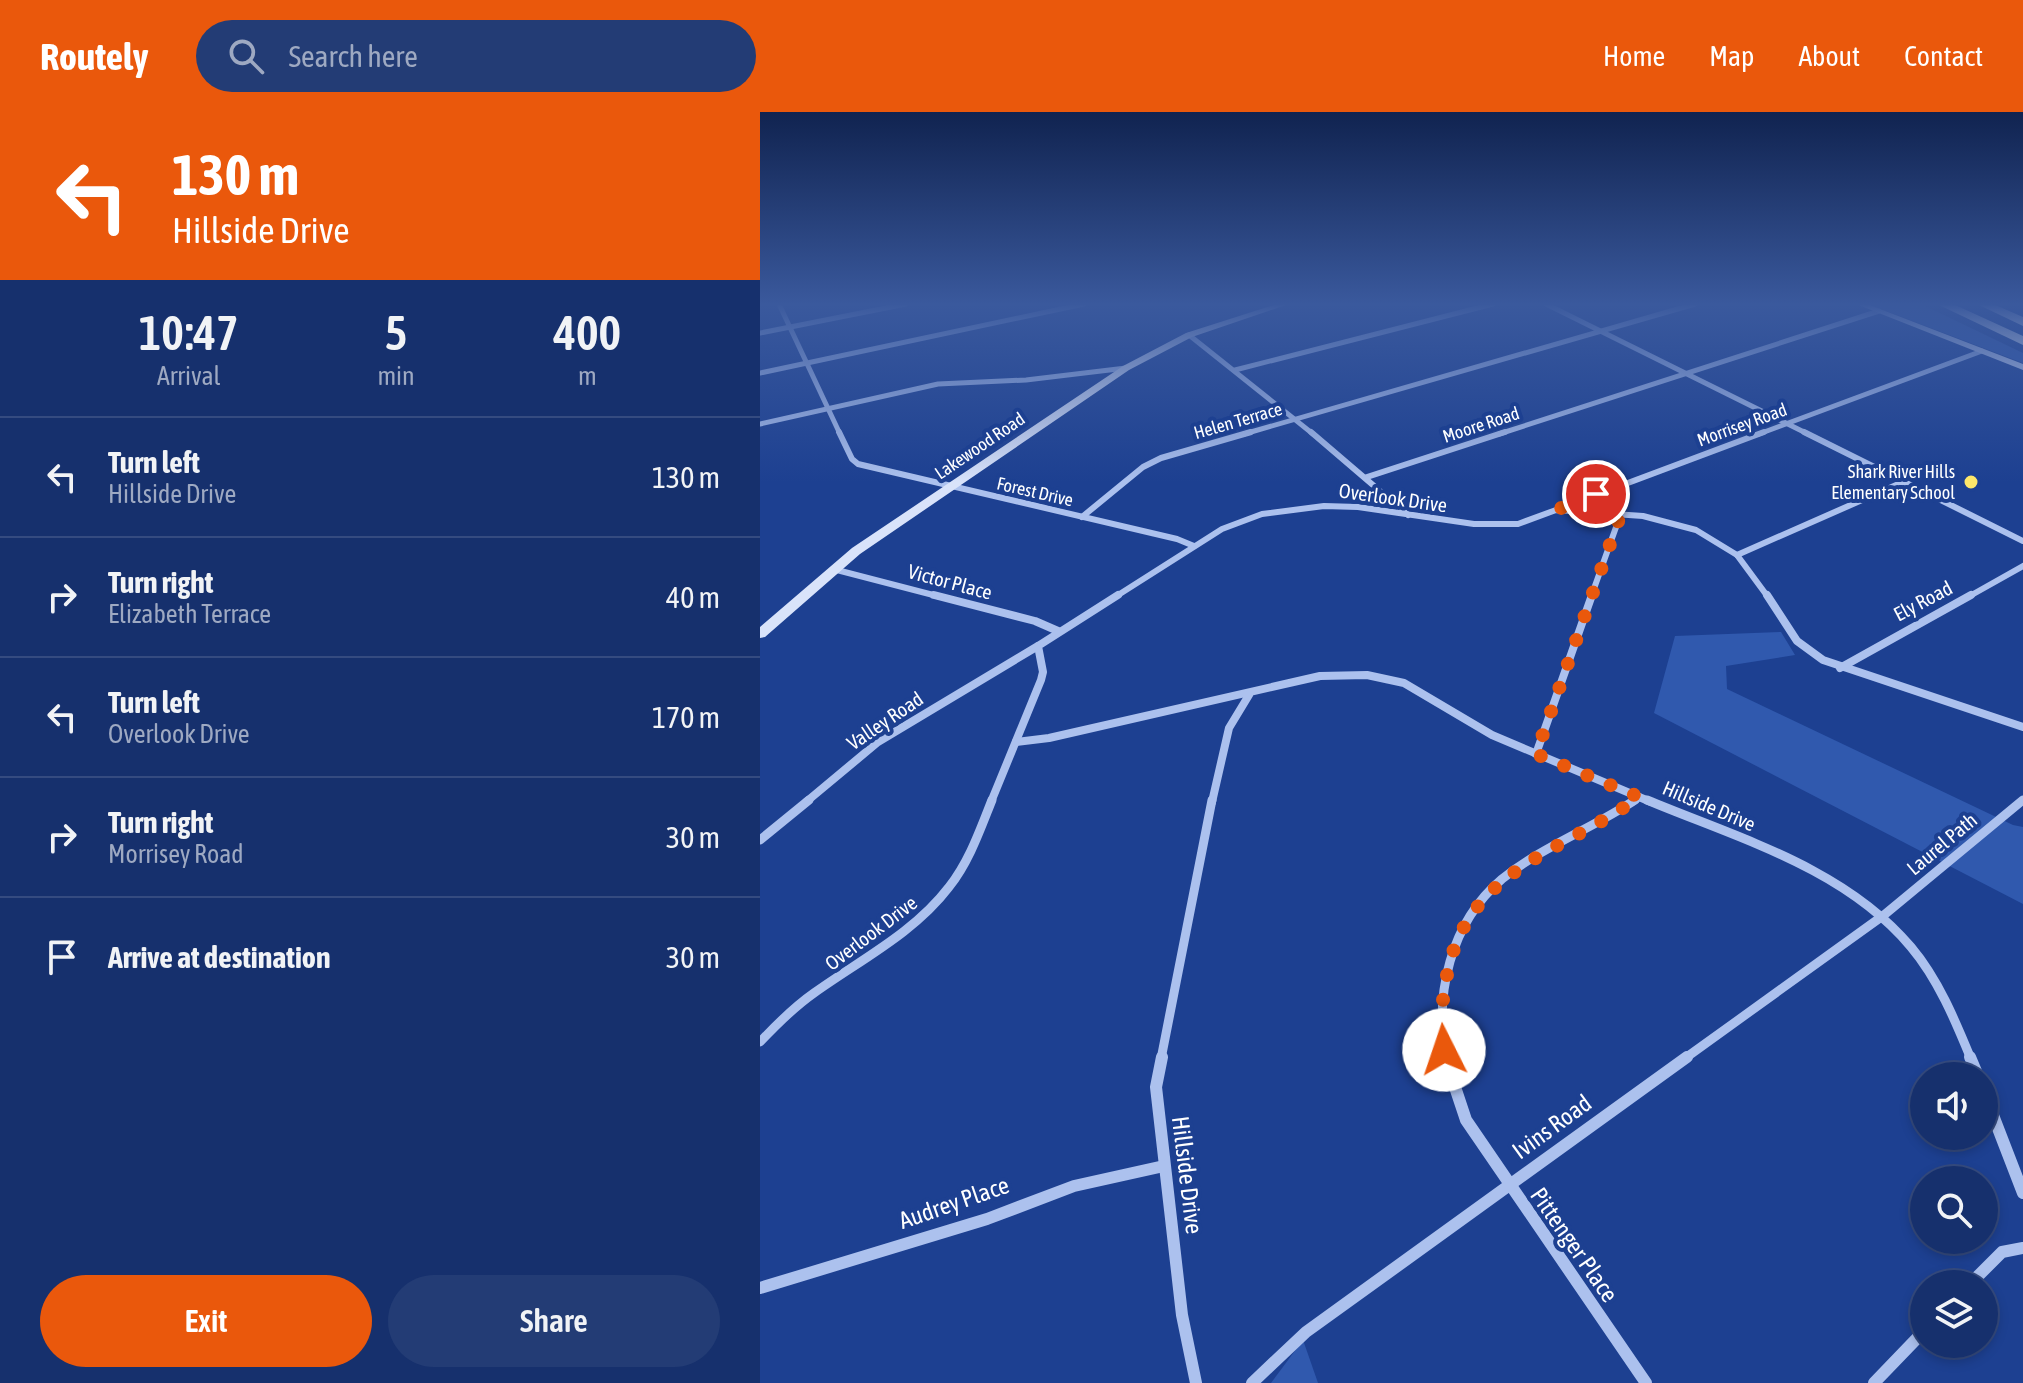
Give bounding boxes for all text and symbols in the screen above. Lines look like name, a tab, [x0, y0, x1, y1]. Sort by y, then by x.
search box	[196, 20, 756, 92]
icon: search	[224, 34, 268, 78]
text: Routely	[40, 35, 148, 78]
text: Search here	[288, 39, 418, 73]
text: Home	[1603, 40, 1665, 72]
text: Map	[1709, 40, 1754, 72]
text: About	[1798, 40, 1860, 72]
text: Contact	[1904, 40, 1983, 72]
text: 130 m	[172, 143, 299, 207]
icon: left	[40, 144, 144, 248]
text: Hillside Drive	[172, 209, 349, 251]
text: 10:47	[139, 305, 239, 360]
text: 5	[385, 305, 407, 360]
text: 400	[554, 305, 621, 360]
text: Arrival	[157, 361, 220, 391]
text: min	[377, 361, 415, 391]
text: m	[578, 361, 597, 391]
street label: Helen Terrace	[1191, 398, 1285, 443]
street label: Morrisey Road	[1694, 399, 1790, 450]
street label: Moore Road	[1440, 402, 1522, 447]
street label: Lakewood Road	[931, 408, 1029, 483]
text: Turn left	[108, 445, 200, 479]
icon: left	[40, 455, 84, 499]
text: 130 m	[652, 460, 720, 494]
pin	[1562, 460, 1630, 528]
place label: Shark River Hills Elementary School	[1831, 461, 1955, 503]
icon: arrive	[1574, 472, 1618, 516]
street label: Forest Drive	[995, 473, 1075, 510]
marker: Shark River Hills Elementary School	[1962, 473, 1980, 491]
text: Hillside Drive	[108, 479, 236, 509]
street label: Overlook Drive	[1338, 479, 1449, 516]
street label: Victor Place	[905, 559, 995, 604]
text: Turn right	[108, 565, 214, 599]
icon: right	[40, 575, 84, 619]
street label: Ely Road	[1890, 576, 1956, 625]
text: 40 m	[666, 580, 720, 614]
text: Elizabeth Terrace	[108, 599, 271, 629]
text: Turn left	[108, 685, 200, 719]
street label: Valley Road	[842, 687, 927, 754]
icon: left	[40, 695, 84, 739]
text: 170 m	[652, 700, 720, 734]
text: Overlook Drive	[108, 719, 250, 749]
street label: Hillside Drive	[1659, 776, 1759, 835]
text: Turn right	[108, 805, 214, 839]
street label: Laurel Path	[1902, 808, 1981, 879]
icon: right	[40, 815, 84, 859]
text: 30 m	[666, 820, 720, 854]
text: Morrisey Road	[108, 839, 244, 869]
street label: Overlook Drive	[820, 891, 921, 975]
icon: arrive	[40, 935, 84, 979]
text: Arrive at destination	[108, 940, 330, 974]
text: 30 m	[666, 940, 720, 974]
position arrow	[1402, 1008, 1486, 1092]
map controls	[1910, 1062, 1998, 1358]
button: sound	[1910, 1062, 1998, 1150]
street label: Ivins Road	[1507, 1089, 1596, 1164]
street label: Hillside Drive	[1167, 1115, 1208, 1235]
button: search	[1910, 1166, 1998, 1254]
street label: Audrey Place	[895, 1171, 1012, 1234]
street label: Pittenger Place	[1525, 1182, 1624, 1307]
button: layers	[1910, 1270, 1998, 1358]
button: Exit	[40, 1275, 372, 1367]
button: Share	[388, 1275, 720, 1367]

